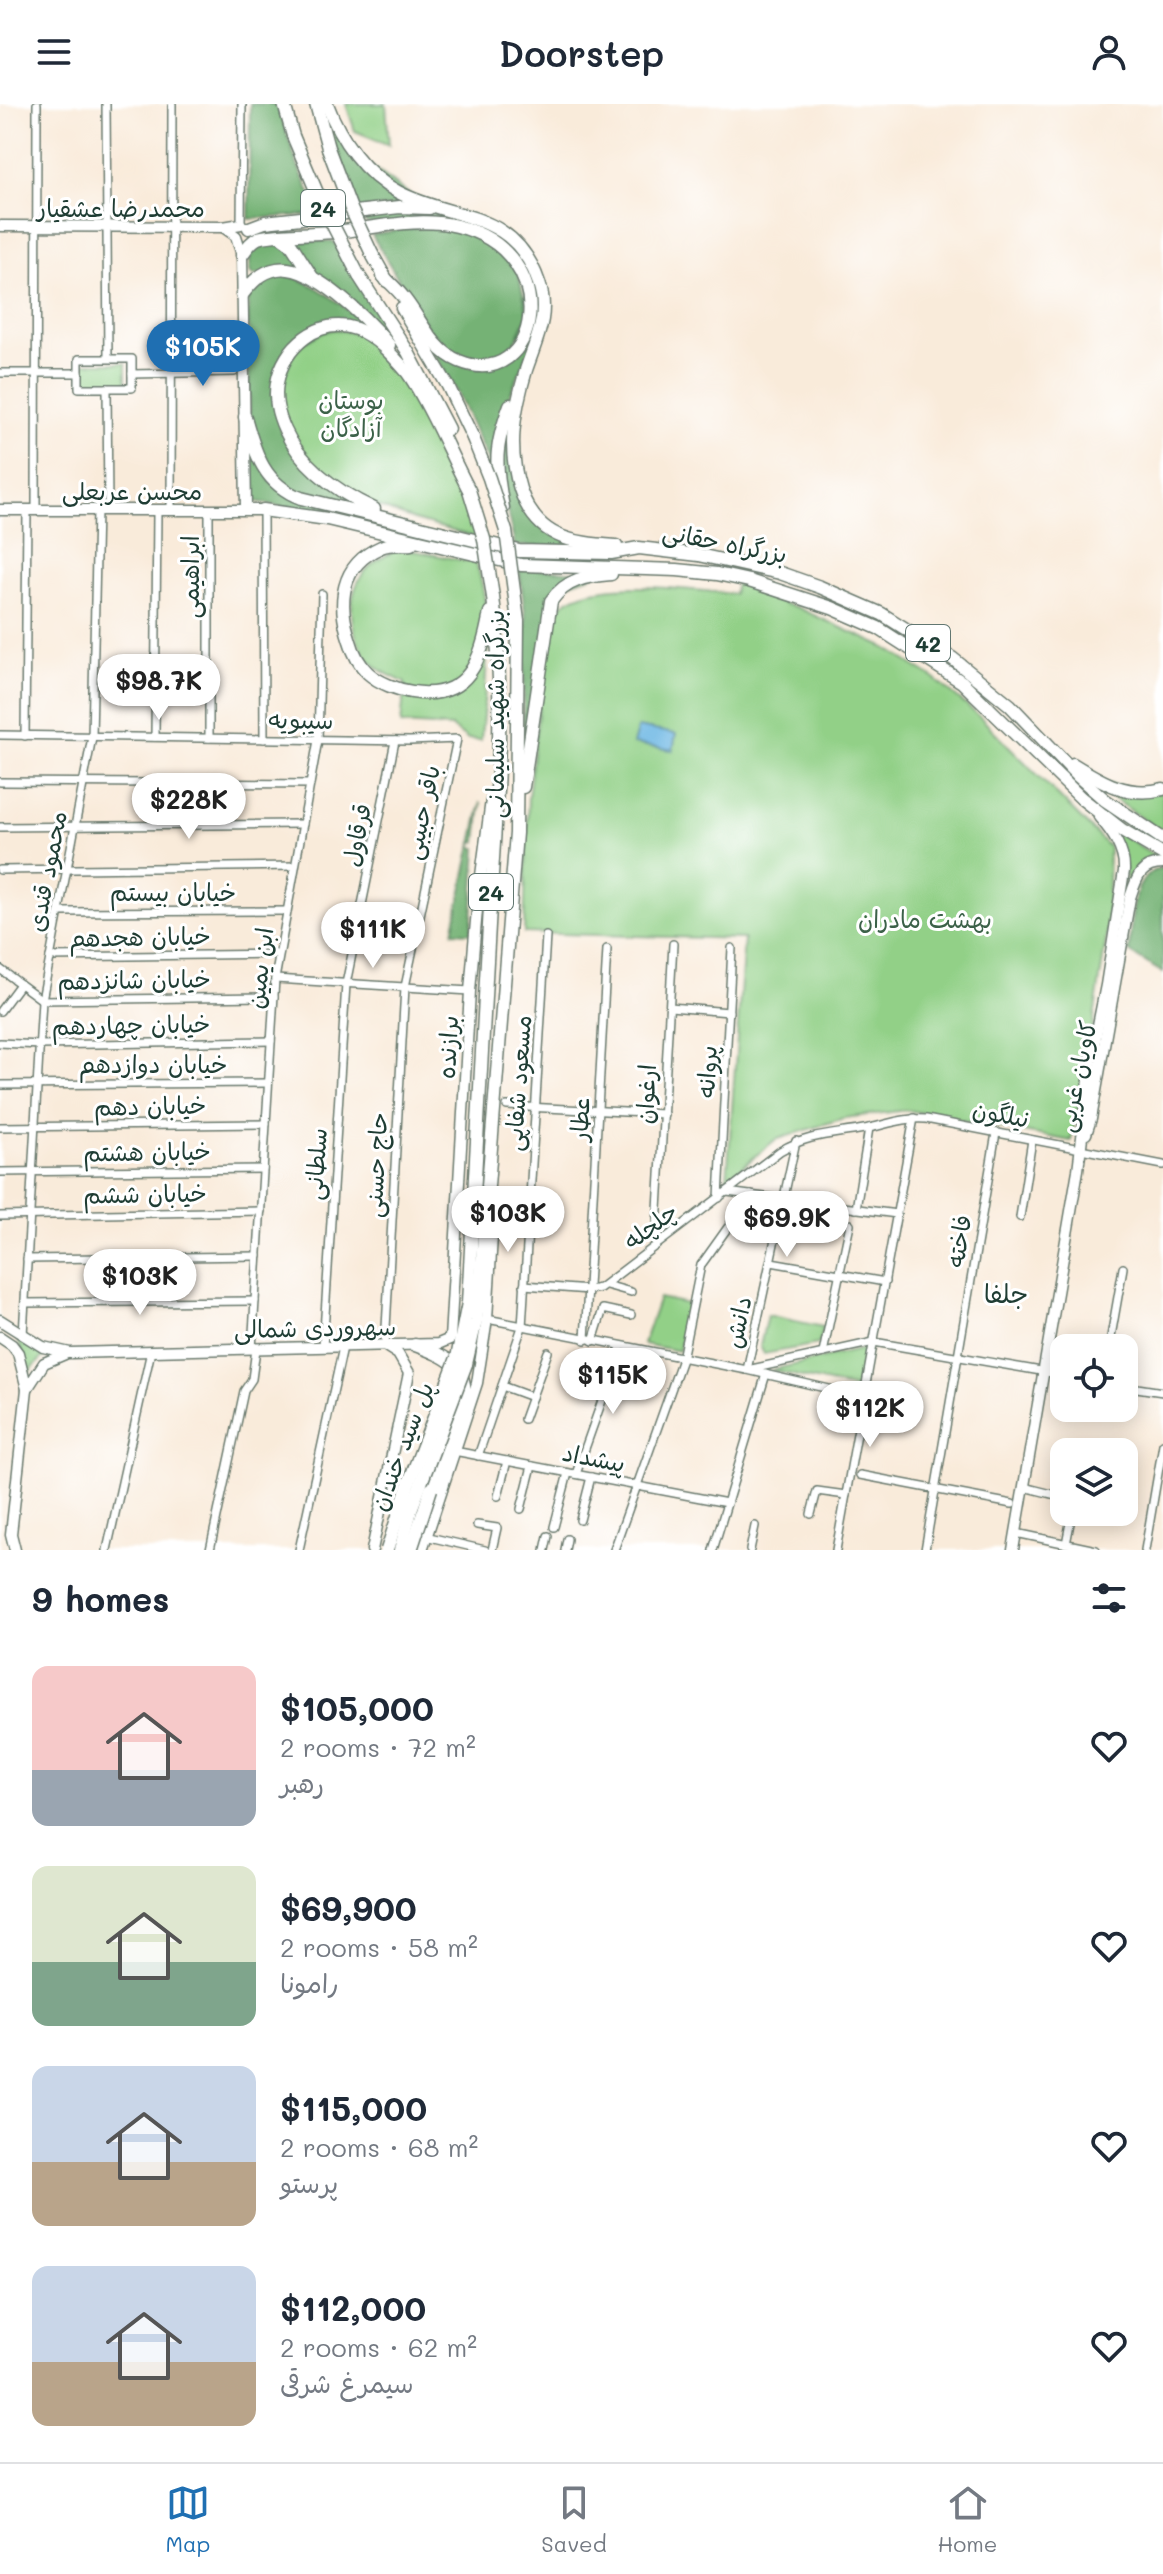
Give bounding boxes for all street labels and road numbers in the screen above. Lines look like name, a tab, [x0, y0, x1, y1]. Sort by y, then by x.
road number: 24	[301, 190, 345, 226]
street label: محمدرضا عشقیار	[35, 192, 205, 223]
street label: محسن عربعلی	[62, 475, 202, 507]
street label: بزرگراه حقانی	[660, 515, 790, 570]
street label: ابراهیمی	[174, 535, 206, 619]
street label: بزرگراه شهید سلیمانی	[479, 609, 511, 819]
road number: 42	[906, 625, 950, 661]
street label: سیبویه	[268, 703, 334, 736]
street label: باقر حبیبی	[396, 762, 447, 862]
street label: قرقاول	[335, 801, 377, 869]
street label: محمود قندی	[19, 808, 74, 934]
road number: 24	[469, 874, 513, 910]
street label: خیابان بیستم	[110, 876, 236, 911]
street label: خیابان هجدهم	[69, 919, 211, 957]
street label: ابن یمین	[239, 926, 279, 1010]
street label: خیابان شانزدهم	[57, 962, 211, 1000]
street label: خیابان چهاردهم	[51, 1007, 211, 1045]
street label: برازنده	[430, 1014, 464, 1080]
street label: مسعود شفاپی	[497, 1014, 539, 1152]
street label: کاویان غربی	[1049, 1017, 1104, 1135]
street label: پروانه	[689, 1045, 724, 1099]
street label: خیابان دوازدهم	[79, 1048, 227, 1083]
street label: ارغوان	[628, 1063, 663, 1125]
street label: خیابان دهم	[94, 1089, 207, 1125]
street label: نیلگون	[970, 1092, 1032, 1135]
street label: عطار	[562, 1096, 596, 1144]
street label: حاج حسنی	[357, 1112, 395, 1219]
street label: سلطانی	[297, 1127, 334, 1201]
street label: خیابان هشتم	[83, 1134, 211, 1172]
street label: خیابان ششم	[83, 1176, 207, 1214]
street label: چلچله	[617, 1195, 684, 1256]
street label: فاخته	[939, 1212, 977, 1270]
street label: دانش	[716, 1293, 758, 1351]
street label: سهروردی شمالی	[233, 1310, 397, 1345]
street label: پل سید خندان	[362, 1377, 441, 1515]
street label: پیشداد	[560, 1436, 628, 1479]

